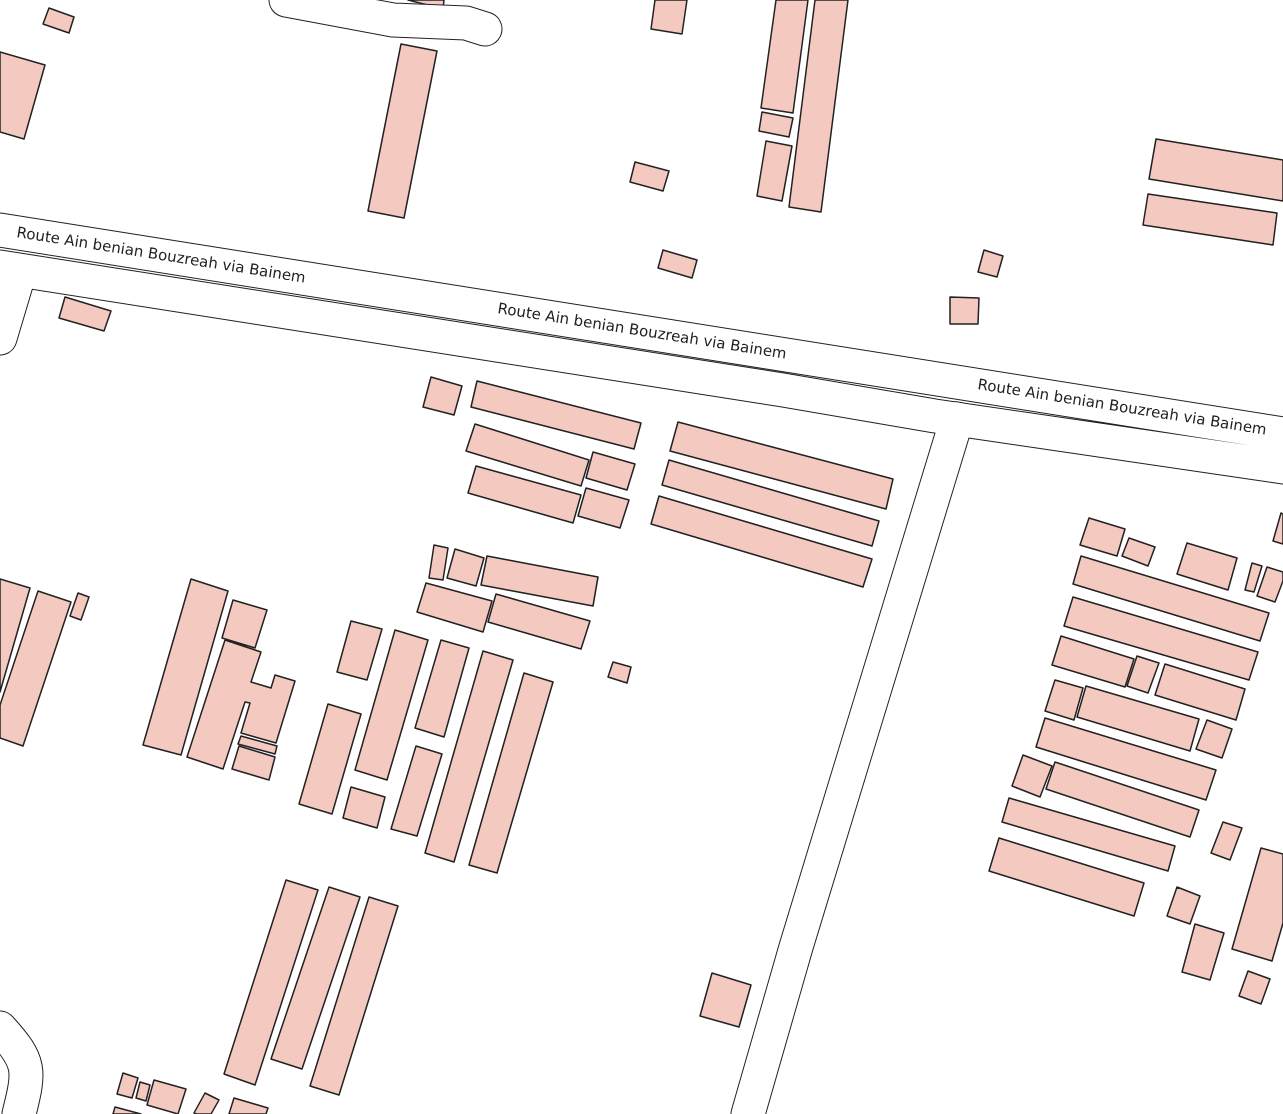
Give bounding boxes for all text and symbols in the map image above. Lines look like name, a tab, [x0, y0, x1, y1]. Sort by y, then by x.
street label: Route Ain benian Bouzreah via Bainem	[15, 224, 307, 288]
street label: Route Ain benian Bouzreah via Bainem	[496, 300, 788, 364]
street label: Route Ain benian Bouzreah via Bainem	[976, 376, 1268, 440]

